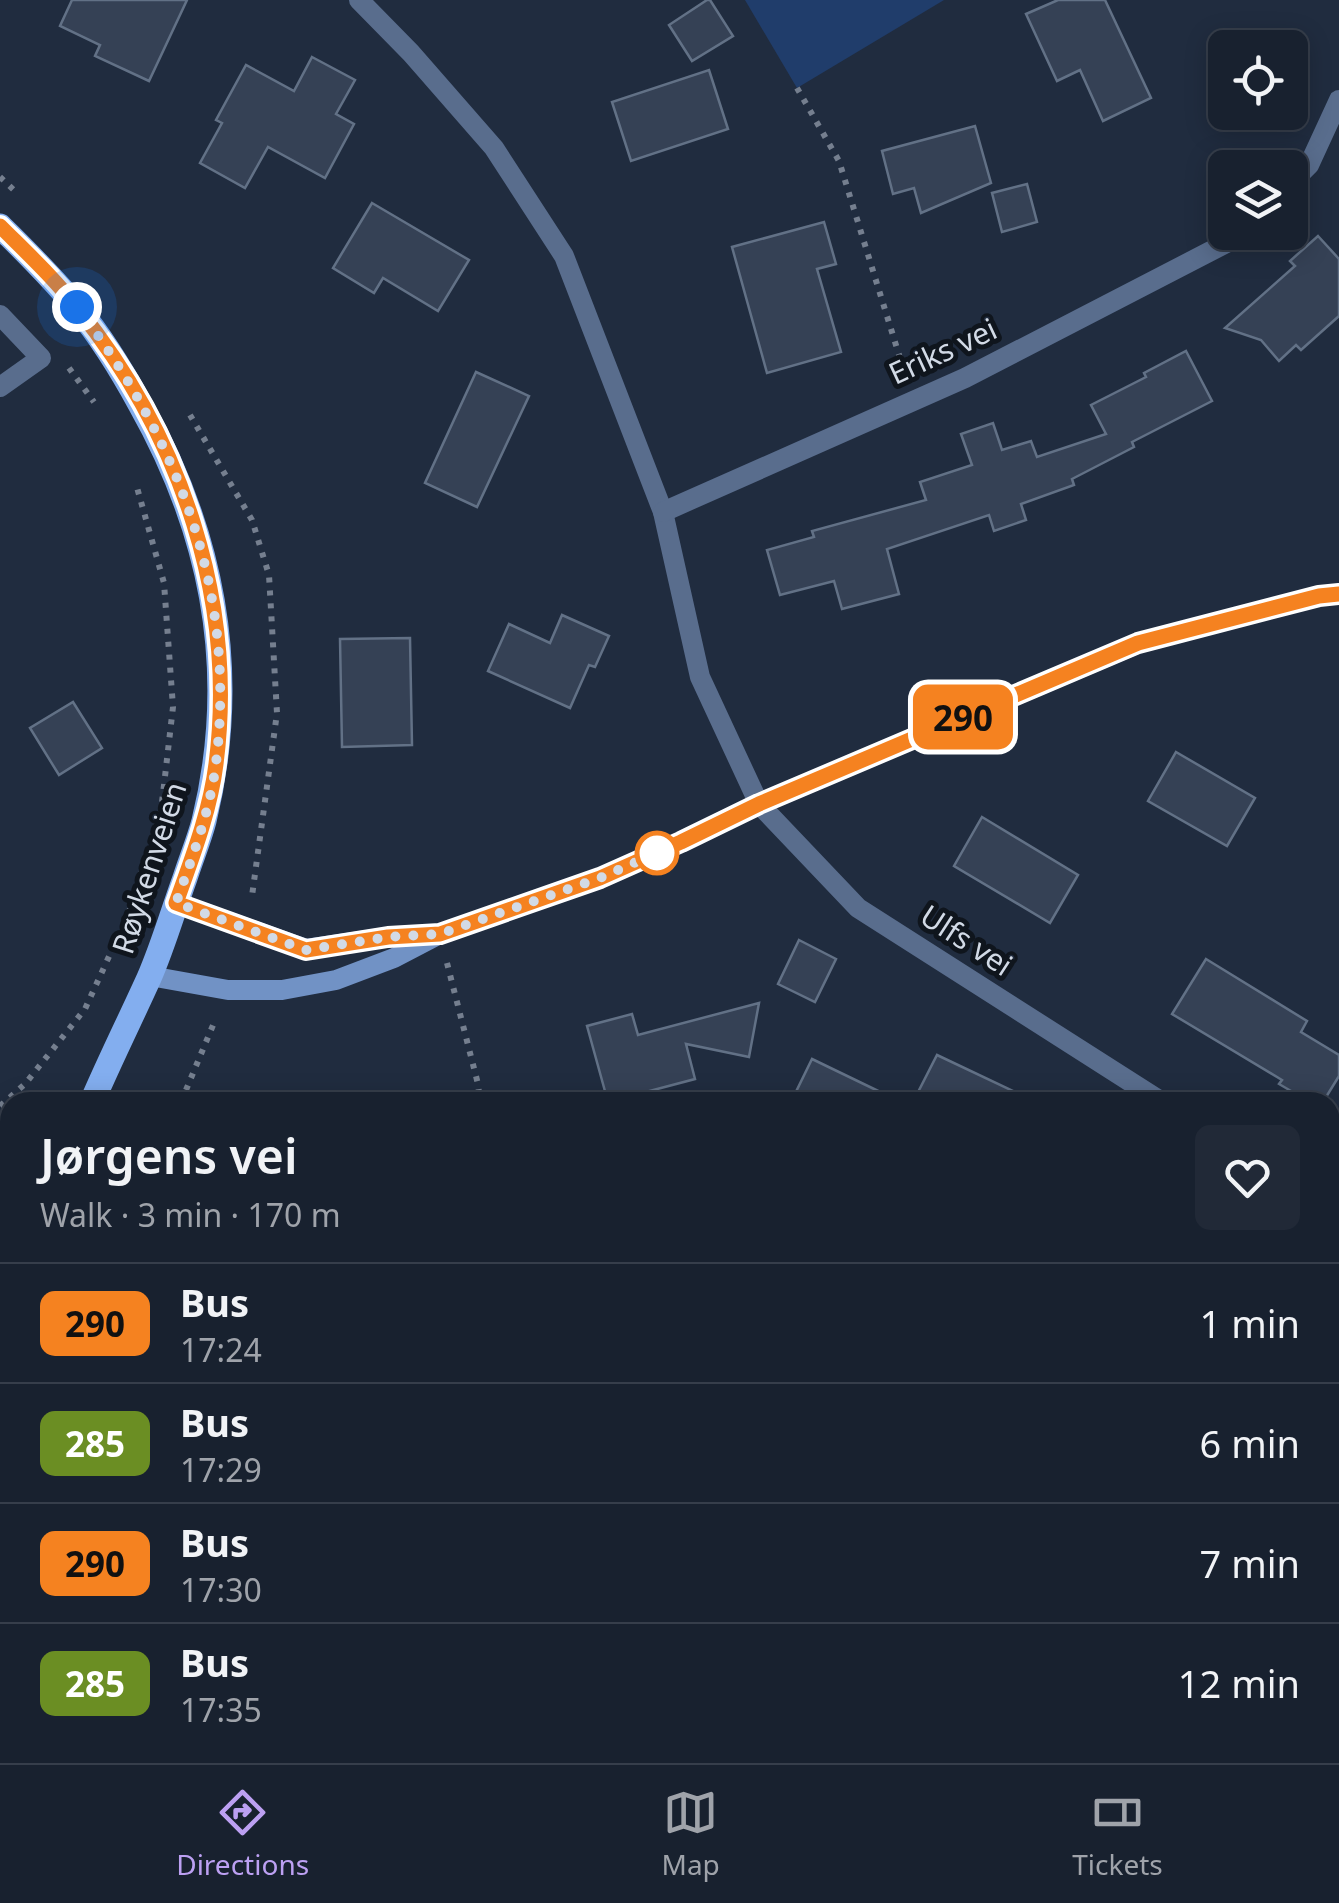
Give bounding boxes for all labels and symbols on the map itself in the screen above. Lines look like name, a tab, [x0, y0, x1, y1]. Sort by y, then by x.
your location	[52, 282, 102, 332]
street label: Eriks vei	[882, 308, 1003, 394]
line badge: 290	[906, 684, 1020, 750]
street label: Røykenveien	[102, 776, 196, 959]
unlabelled marker	[636, 832, 678, 874]
street label: Ulfs vei	[913, 895, 1021, 985]

